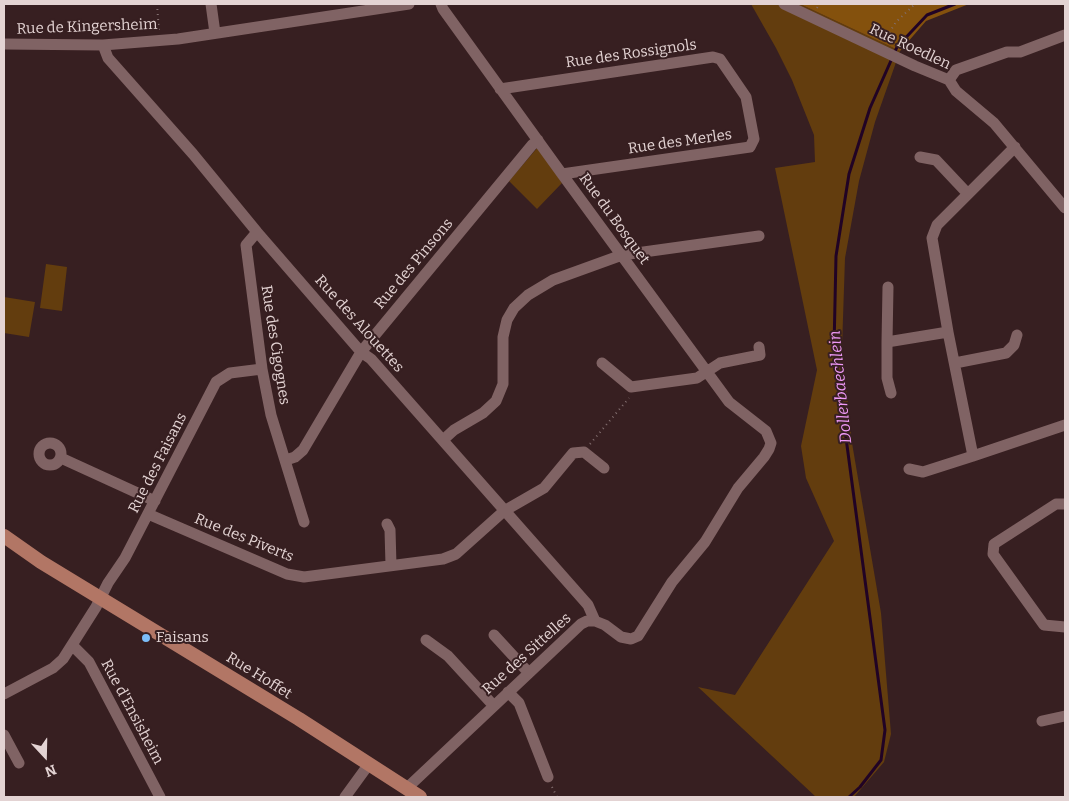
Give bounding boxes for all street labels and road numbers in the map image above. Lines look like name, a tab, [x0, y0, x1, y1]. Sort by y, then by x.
street label: Rue de Kingersheim	[16, 16, 158, 38]
street label: Rue Roedlen	[867, 20, 953, 74]
street label: Rue des Rossignols	[564, 36, 698, 72]
street label: Rue des Merles	[627, 126, 733, 158]
street label: Rue du Bosquet	[575, 170, 653, 268]
street label: Rue des Pinsons	[371, 215, 457, 313]
street label: Rue des Alouettes	[311, 272, 407, 376]
street label: Rue des Cigognes	[257, 284, 293, 406]
street label: Rue des Faisans	[125, 410, 191, 516]
street label: Rue des Piverts	[192, 510, 296, 566]
street label: Rue des Sittelles	[479, 609, 575, 699]
street label: Rue Hoffet	[223, 649, 295, 703]
street label: Rue d'Ensisheim	[97, 657, 167, 767]

